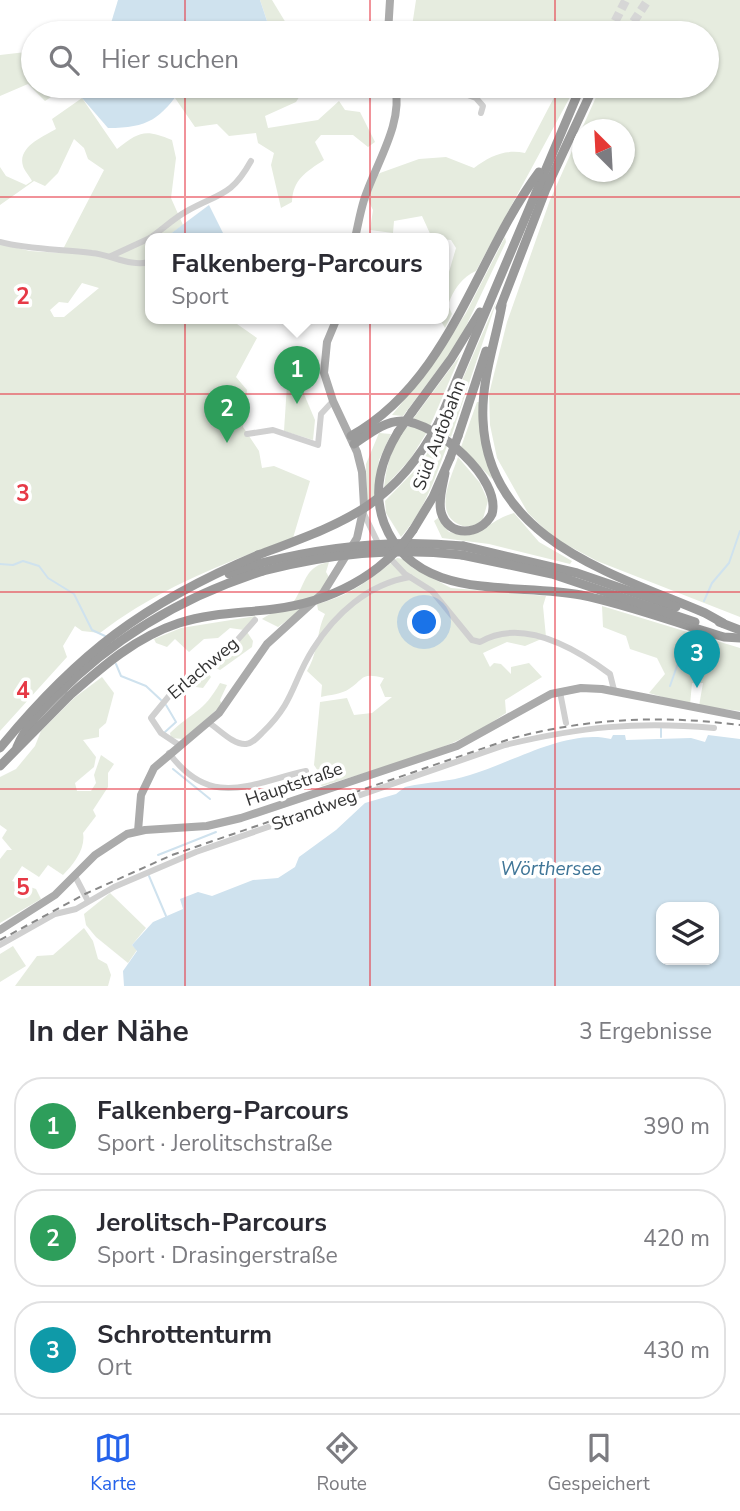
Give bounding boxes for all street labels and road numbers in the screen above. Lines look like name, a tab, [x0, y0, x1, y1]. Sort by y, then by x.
street label: Süd Autobahn	[407, 376, 471, 494]
street label: Erlachweg	[163, 631, 243, 705]
street label: Hauptstraße	[242, 756, 346, 812]
street label: Strandweg	[268, 783, 360, 837]

